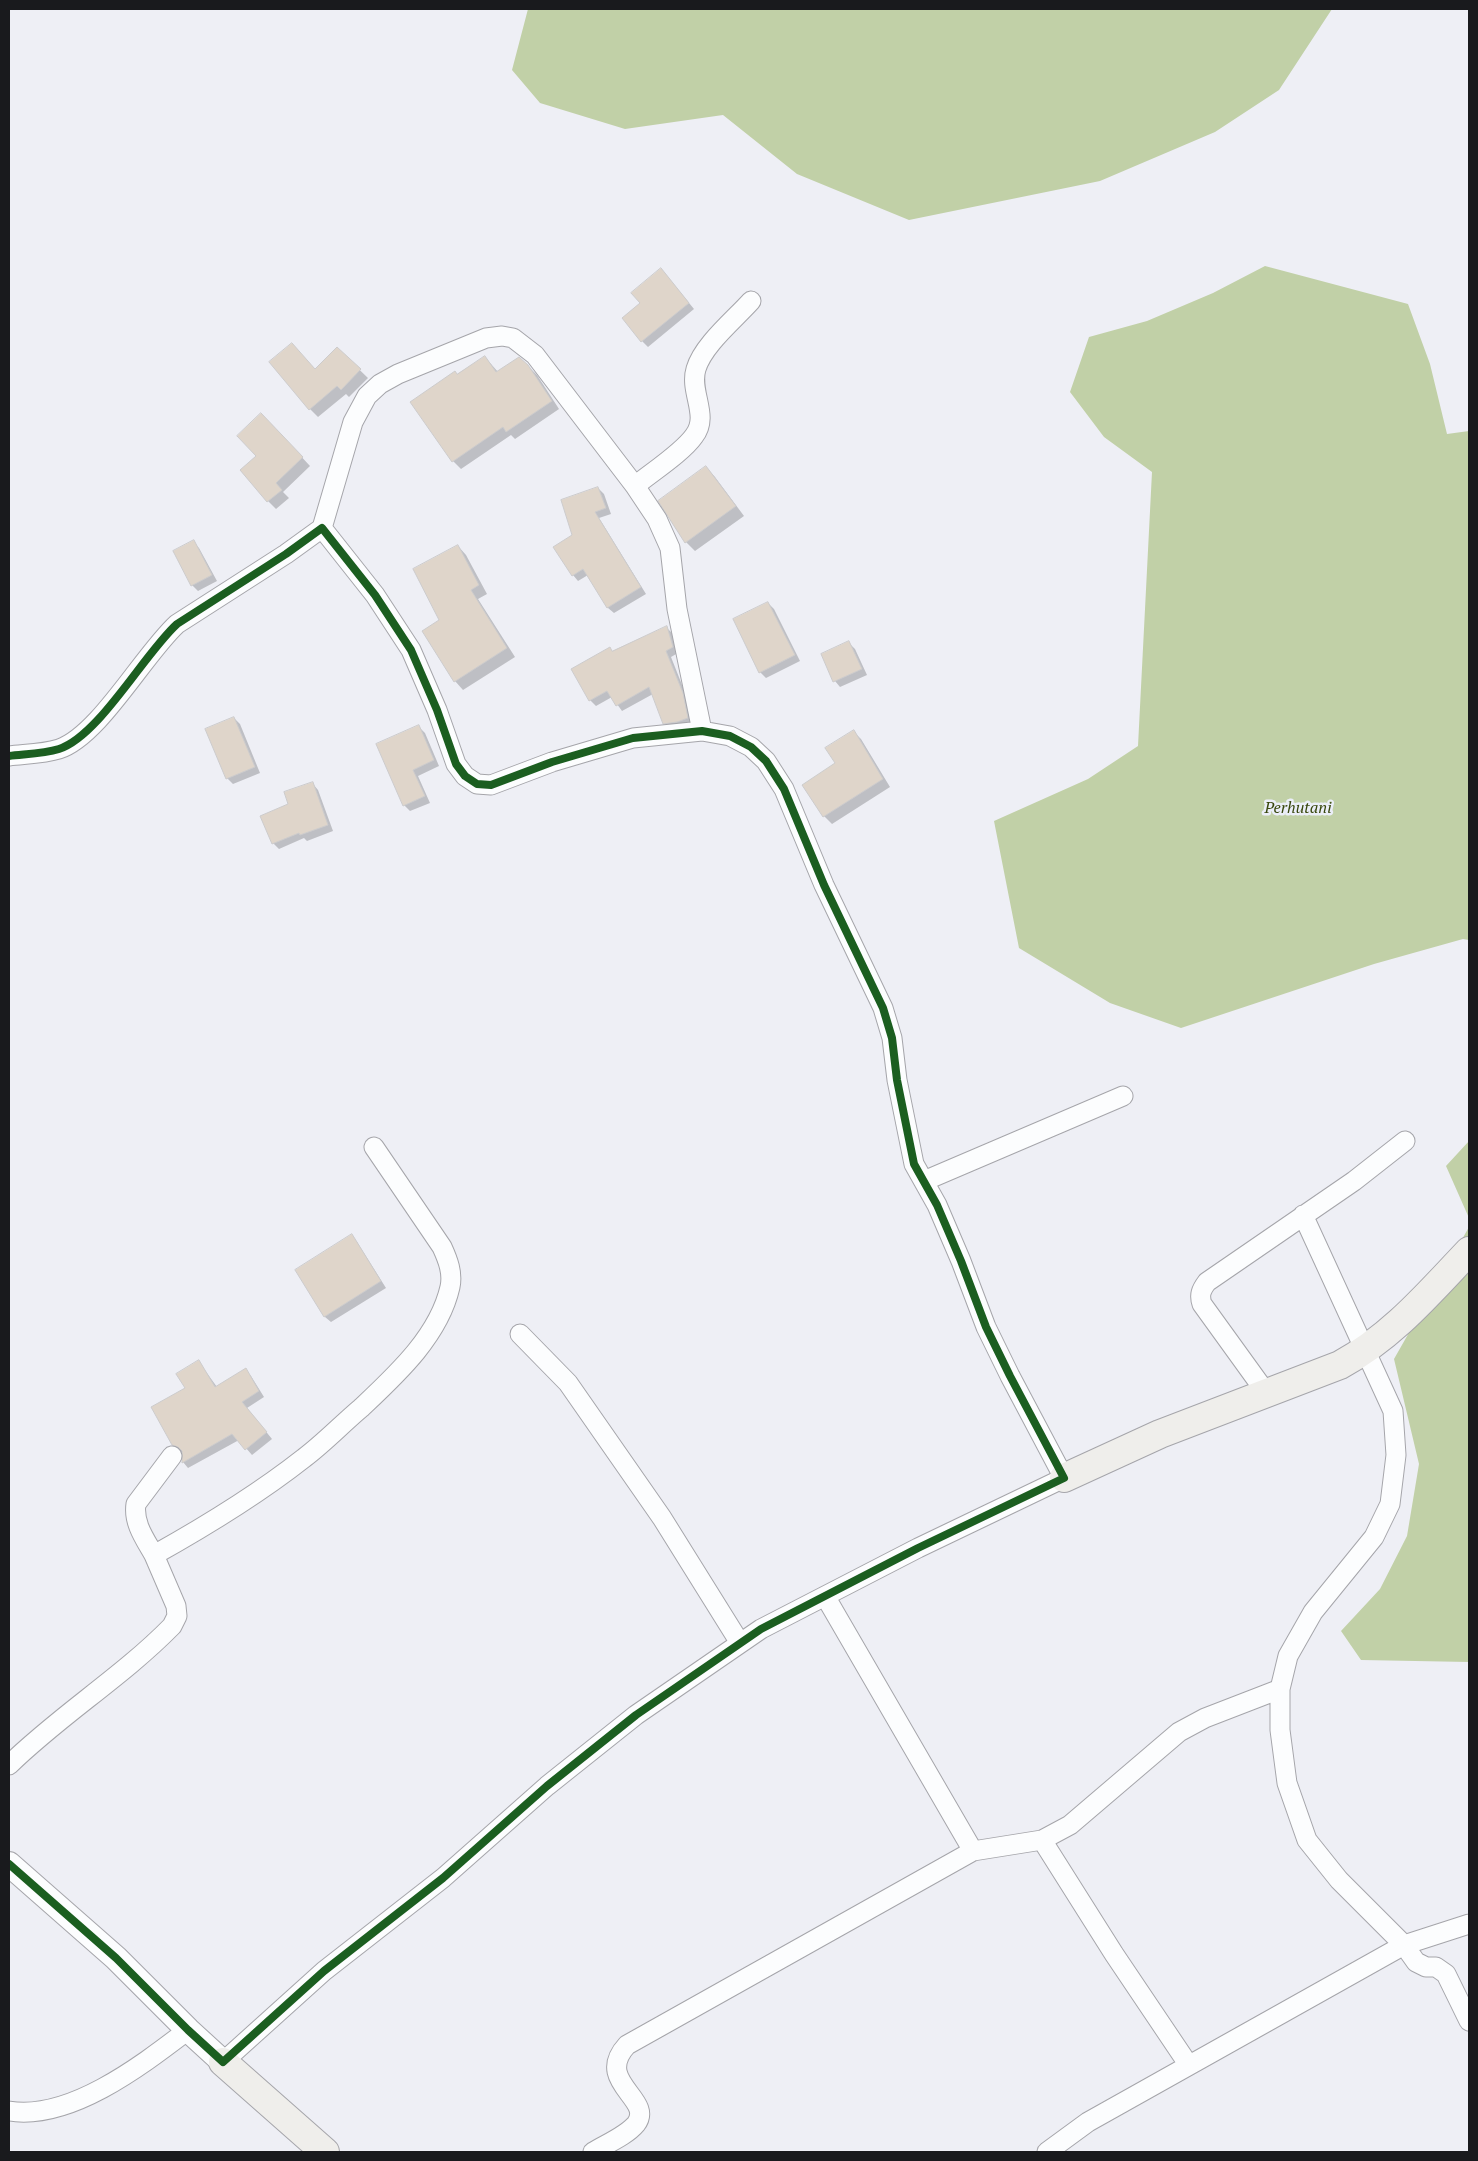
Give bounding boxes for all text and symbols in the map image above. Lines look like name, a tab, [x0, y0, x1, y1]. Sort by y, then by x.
park label: Perhutani	[1264, 798, 1332, 818]

